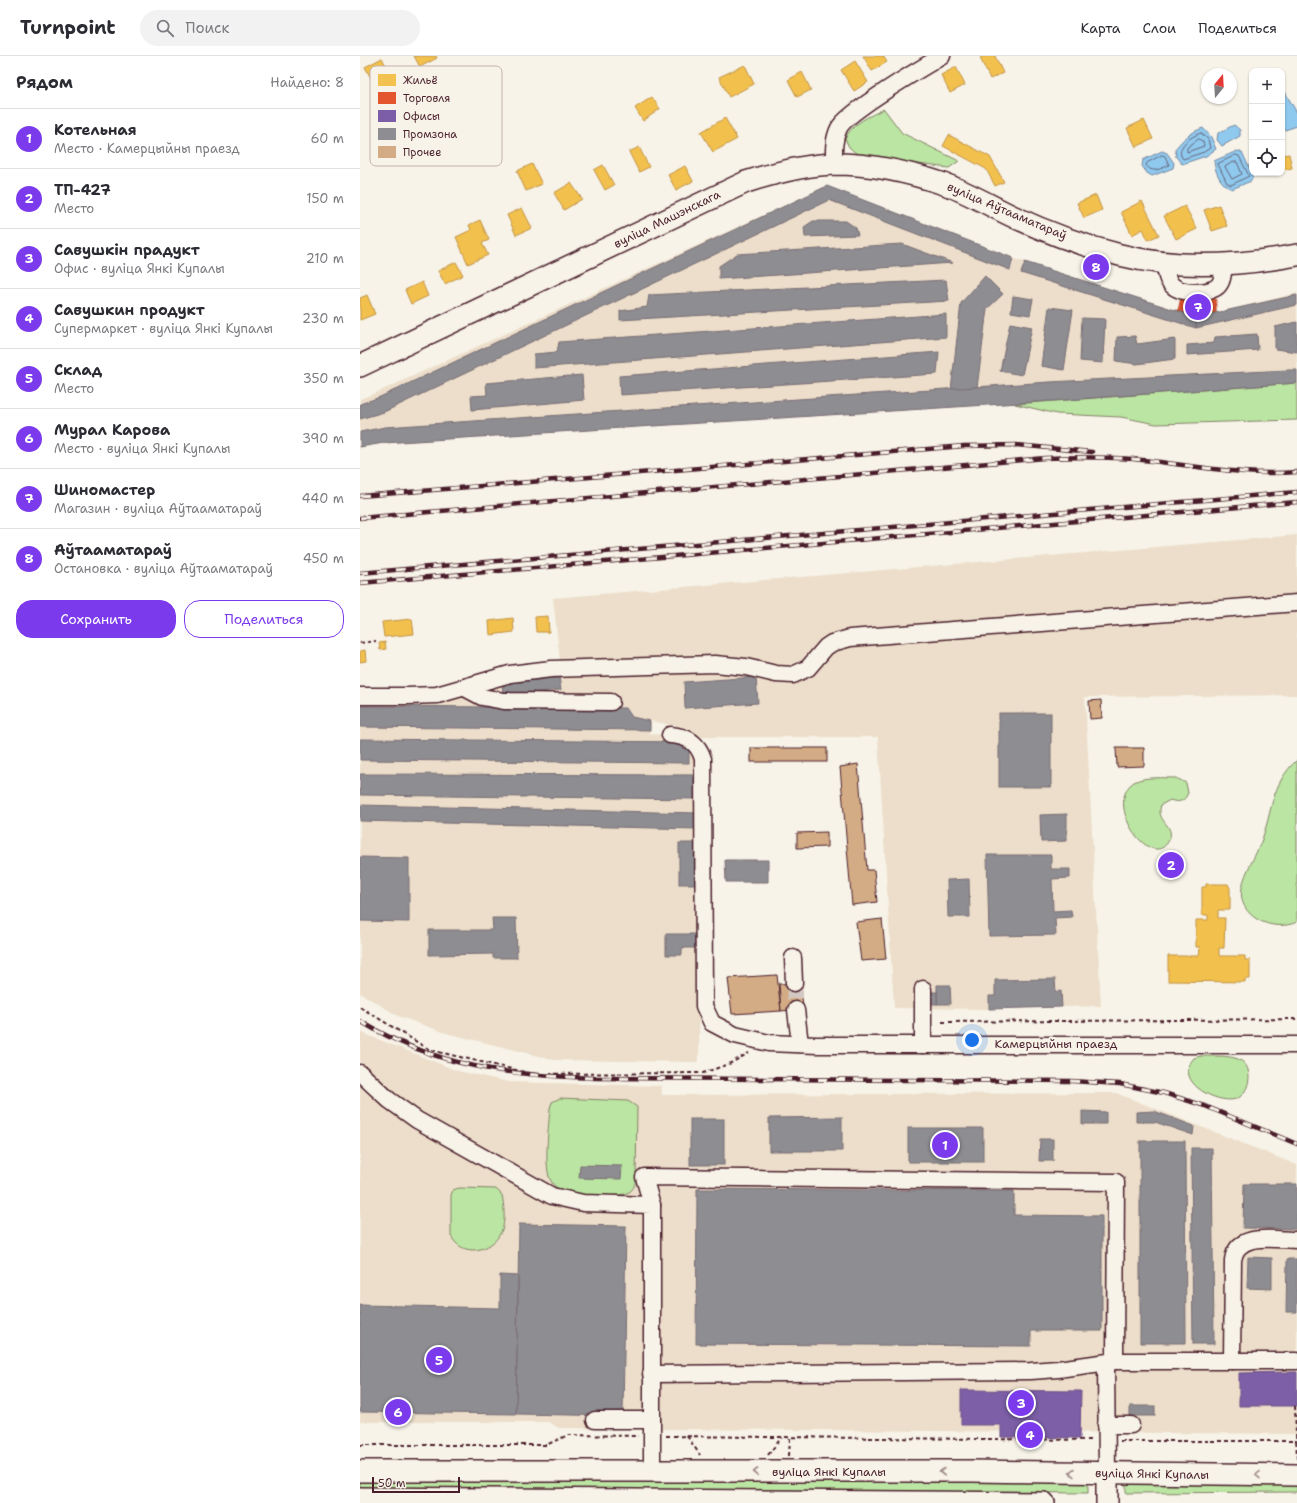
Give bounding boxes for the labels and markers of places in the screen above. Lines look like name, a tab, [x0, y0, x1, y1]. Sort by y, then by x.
pin: 8	[1083, 252, 1109, 282]
pin: 7	[1185, 292, 1211, 322]
pin: 2	[1158, 850, 1184, 880]
pin: 1	[932, 1130, 958, 1160]
pin: 5	[426, 1345, 452, 1375]
pin: 3	[1008, 1388, 1034, 1418]
pin: 6	[385, 1397, 411, 1427]
pin: 4	[1017, 1420, 1043, 1450]

